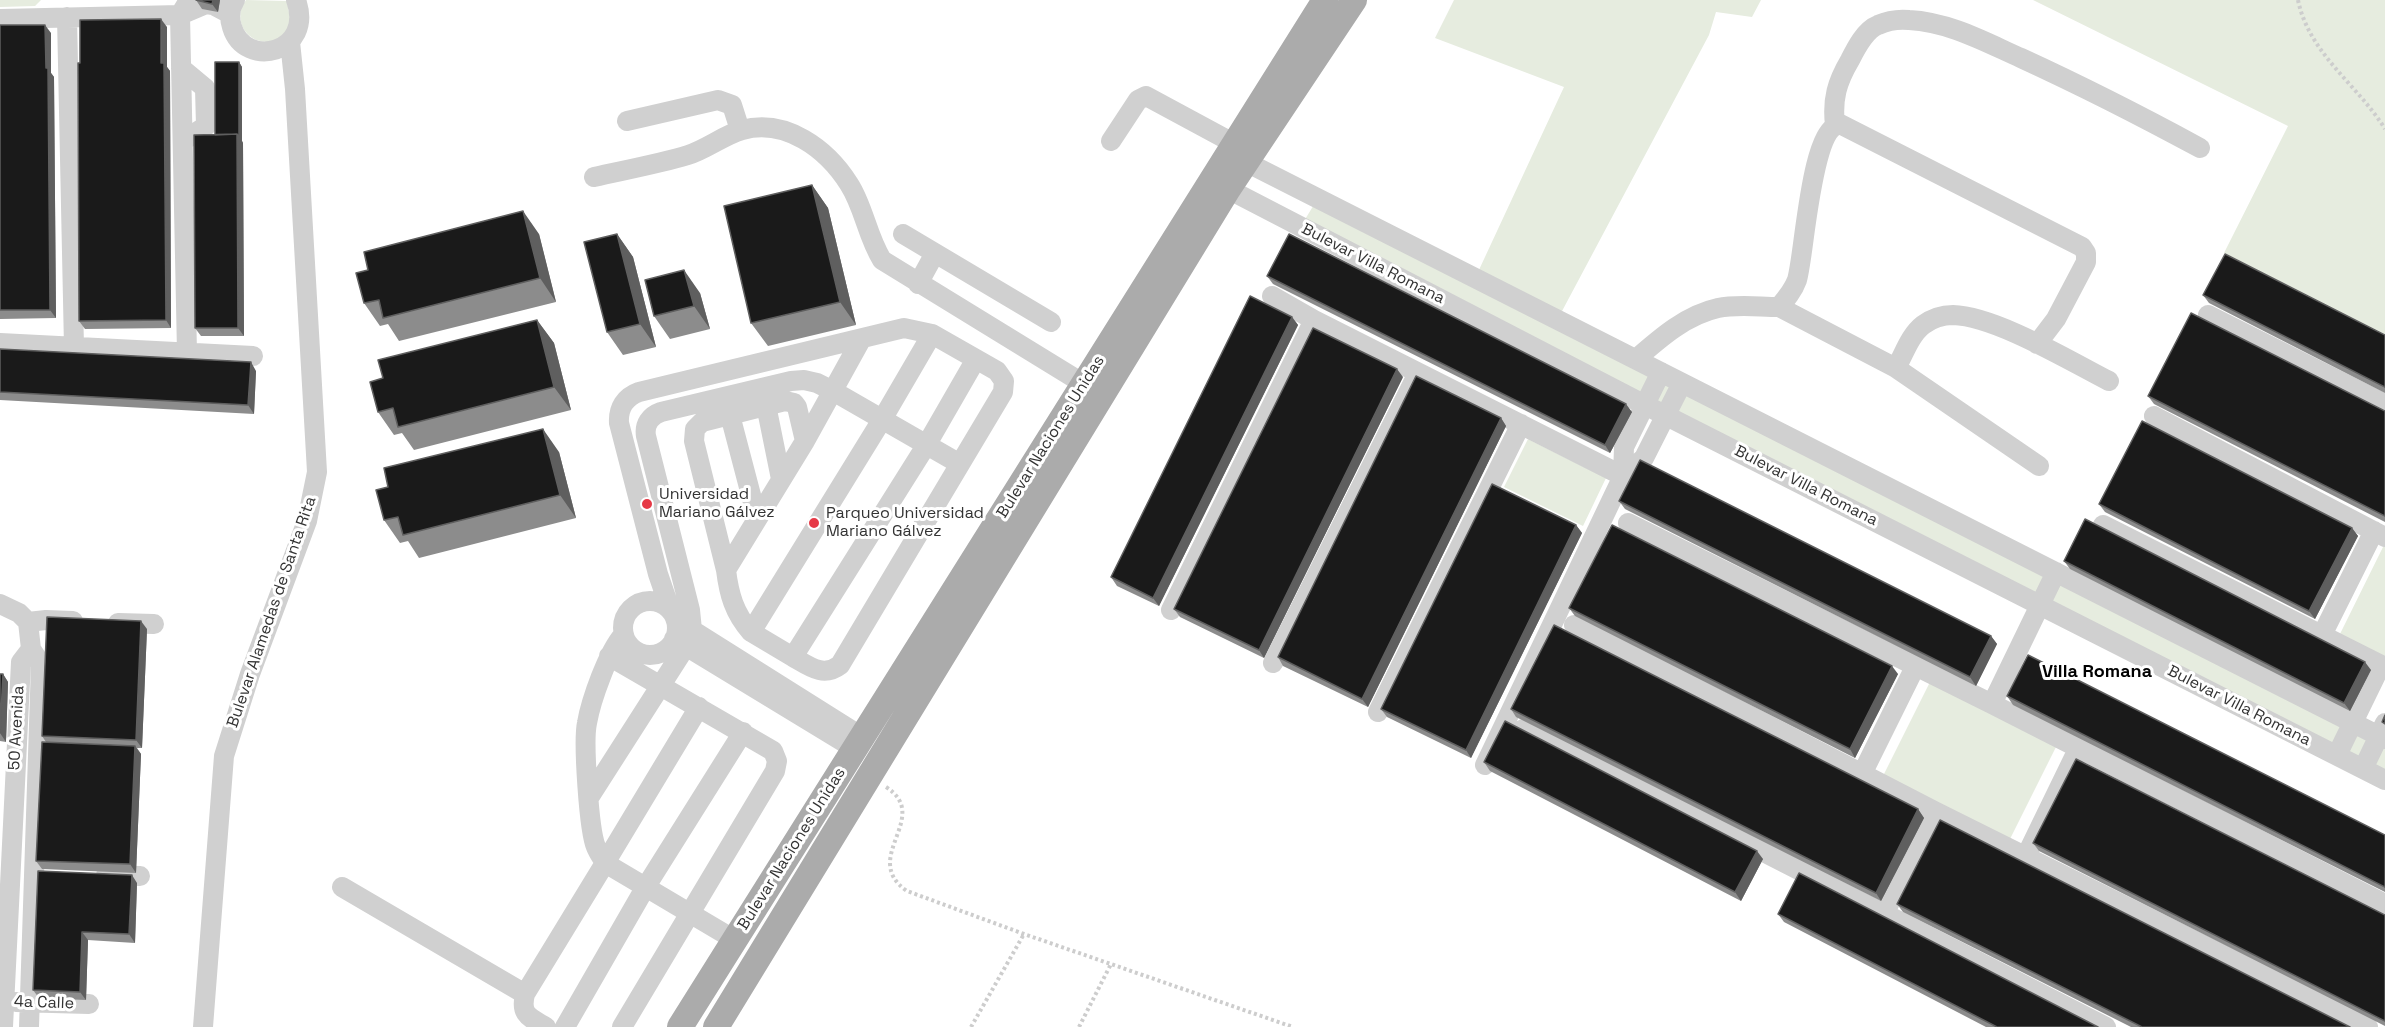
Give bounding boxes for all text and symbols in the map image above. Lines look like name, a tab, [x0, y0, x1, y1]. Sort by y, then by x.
street label: Bulevar Villa Romana	[1298, 220, 1448, 308]
street label: Bulevar Naciones Unidas	[993, 352, 1109, 522]
street label: Bulevar Villa Romana	[1731, 442, 1881, 530]
place label: Universidad Mariano Gálvez	[659, 485, 774, 523]
street label: Bulevar Alamedas de Santa Rita	[223, 494, 321, 730]
marker: Universidad Mariano Gálvez	[640, 497, 654, 511]
place label: Parqueo Universidad Mariano Gálvez	[826, 504, 984, 542]
marker: Parqueo Universidad Mariano Gálvez	[807, 516, 821, 530]
district label: Villa Romana	[2042, 661, 2152, 683]
street label: Bulevar Villa Romana	[2164, 662, 2314, 750]
street label: 50 Avenida	[5, 685, 29, 771]
street label: Bulevar Naciones Unidas	[734, 764, 850, 934]
street label: 4a Calle	[14, 992, 74, 1014]

